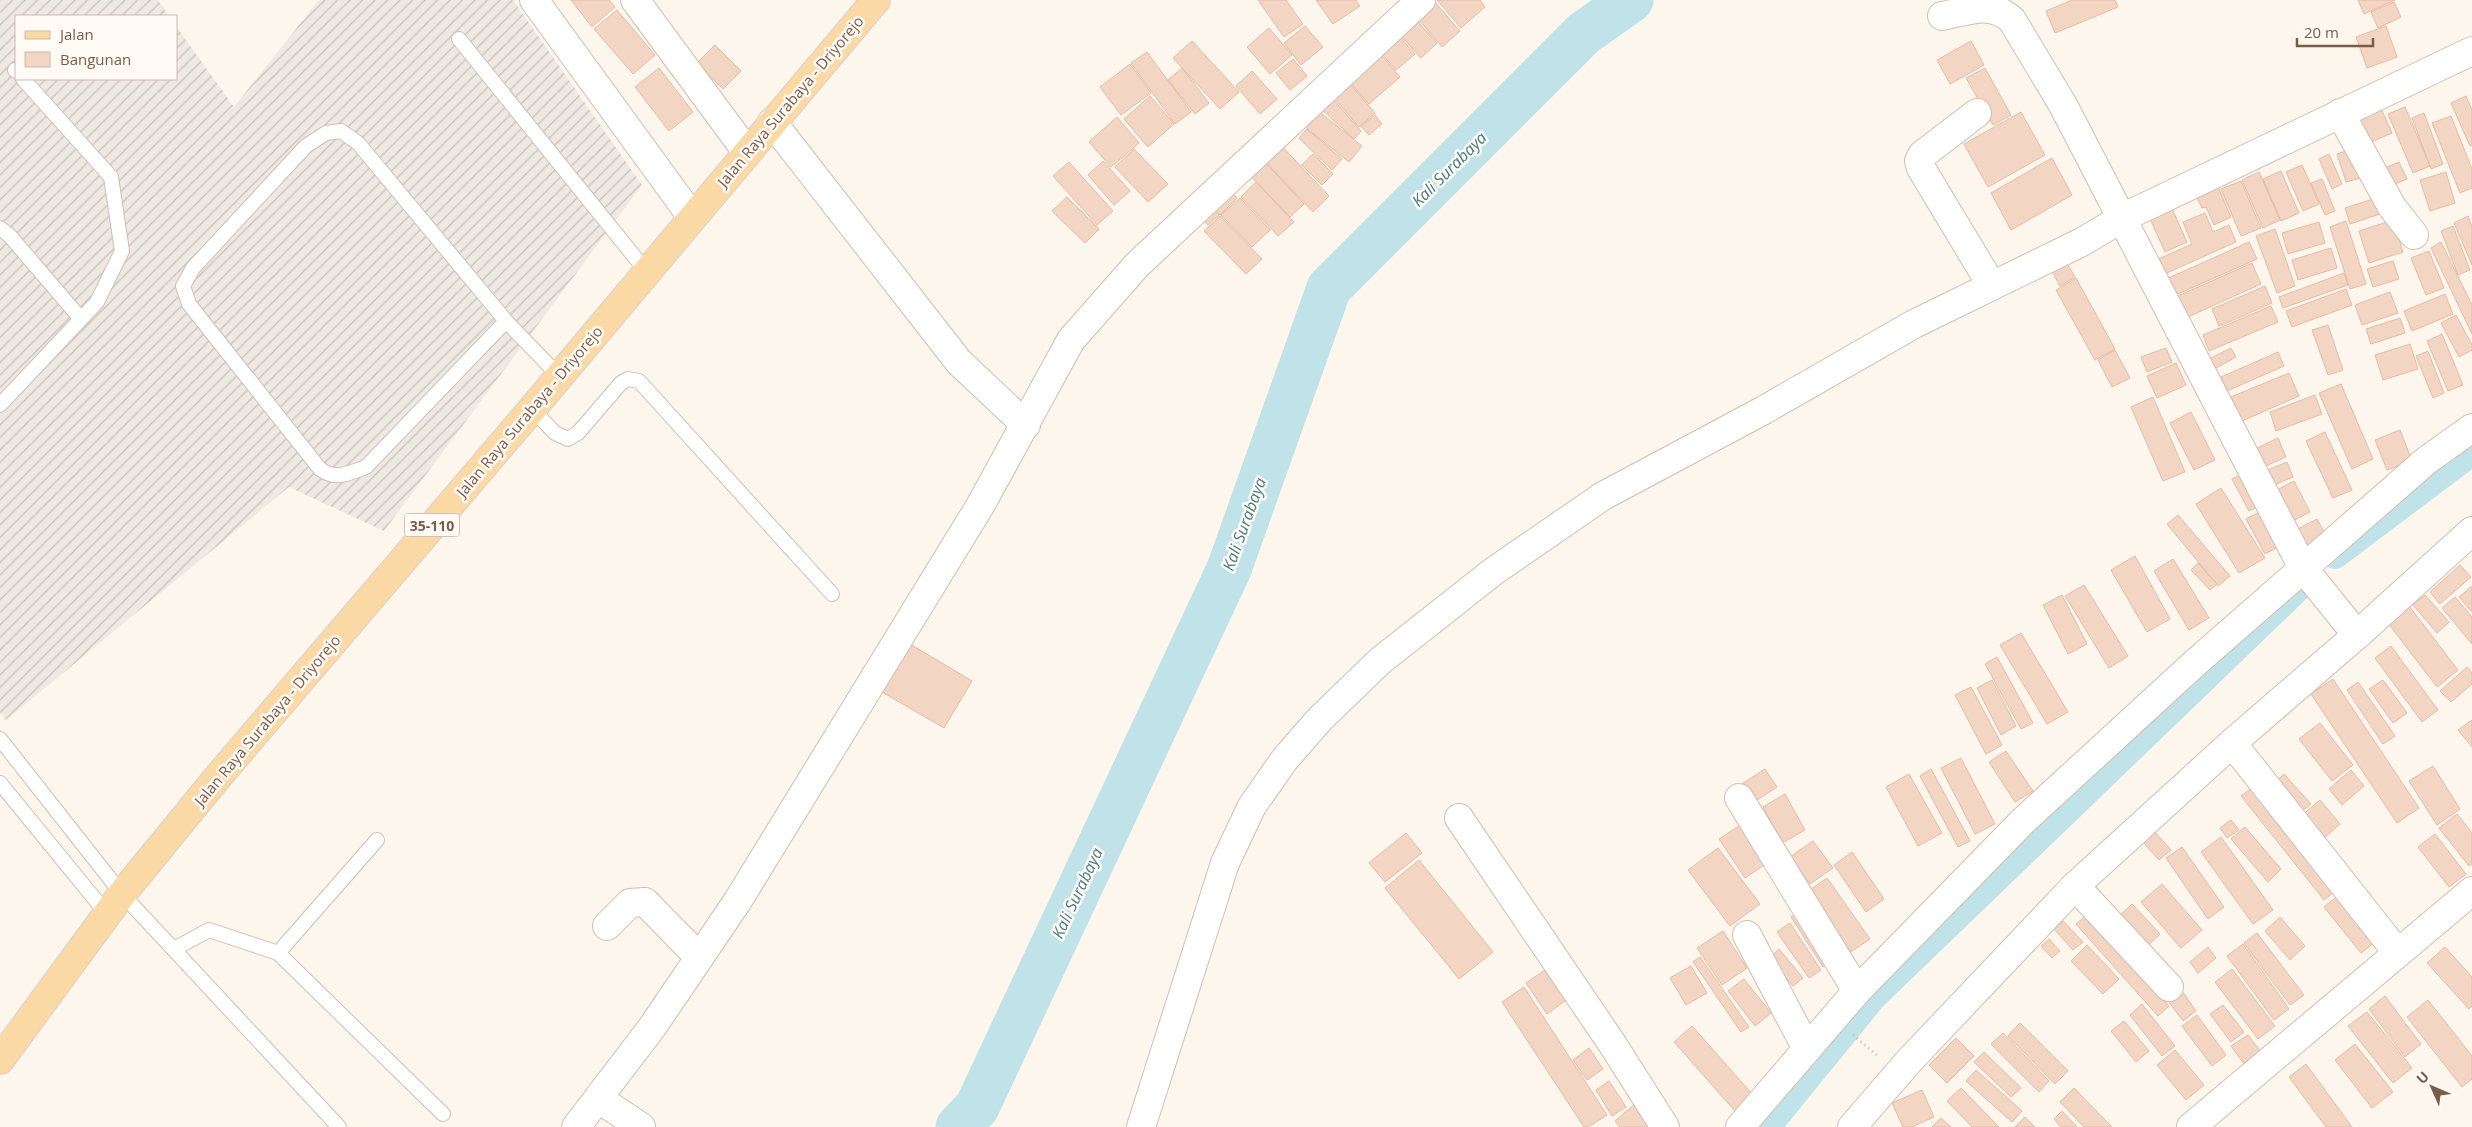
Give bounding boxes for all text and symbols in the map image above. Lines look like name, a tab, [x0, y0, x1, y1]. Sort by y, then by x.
street label: Jalan Raya Surabaya - Driyorejo	[711, 11, 868, 192]
legend	[15, 15, 178, 80]
scale bar	[2297, 15, 2373, 47]
text: 20 m	[2304, 22, 2339, 42]
text: Jalan	[58, 24, 94, 44]
text: Bangunan	[60, 49, 131, 69]
water label: Kali Surabaya	[1407, 127, 1491, 211]
street label: Jalan Raya Surabaya - Driyorejo	[450, 321, 607, 502]
water label: Kali Surabaya	[1217, 474, 1271, 574]
road number: 35-110	[404, 514, 460, 536]
street label: Jalan Raya Surabaya - Driyorejo	[188, 630, 345, 811]
water label: Kali Surabaya	[1046, 844, 1108, 942]
north arrow	[2407, 1062, 2457, 1112]
text: U	[2412, 1067, 2433, 1088]

